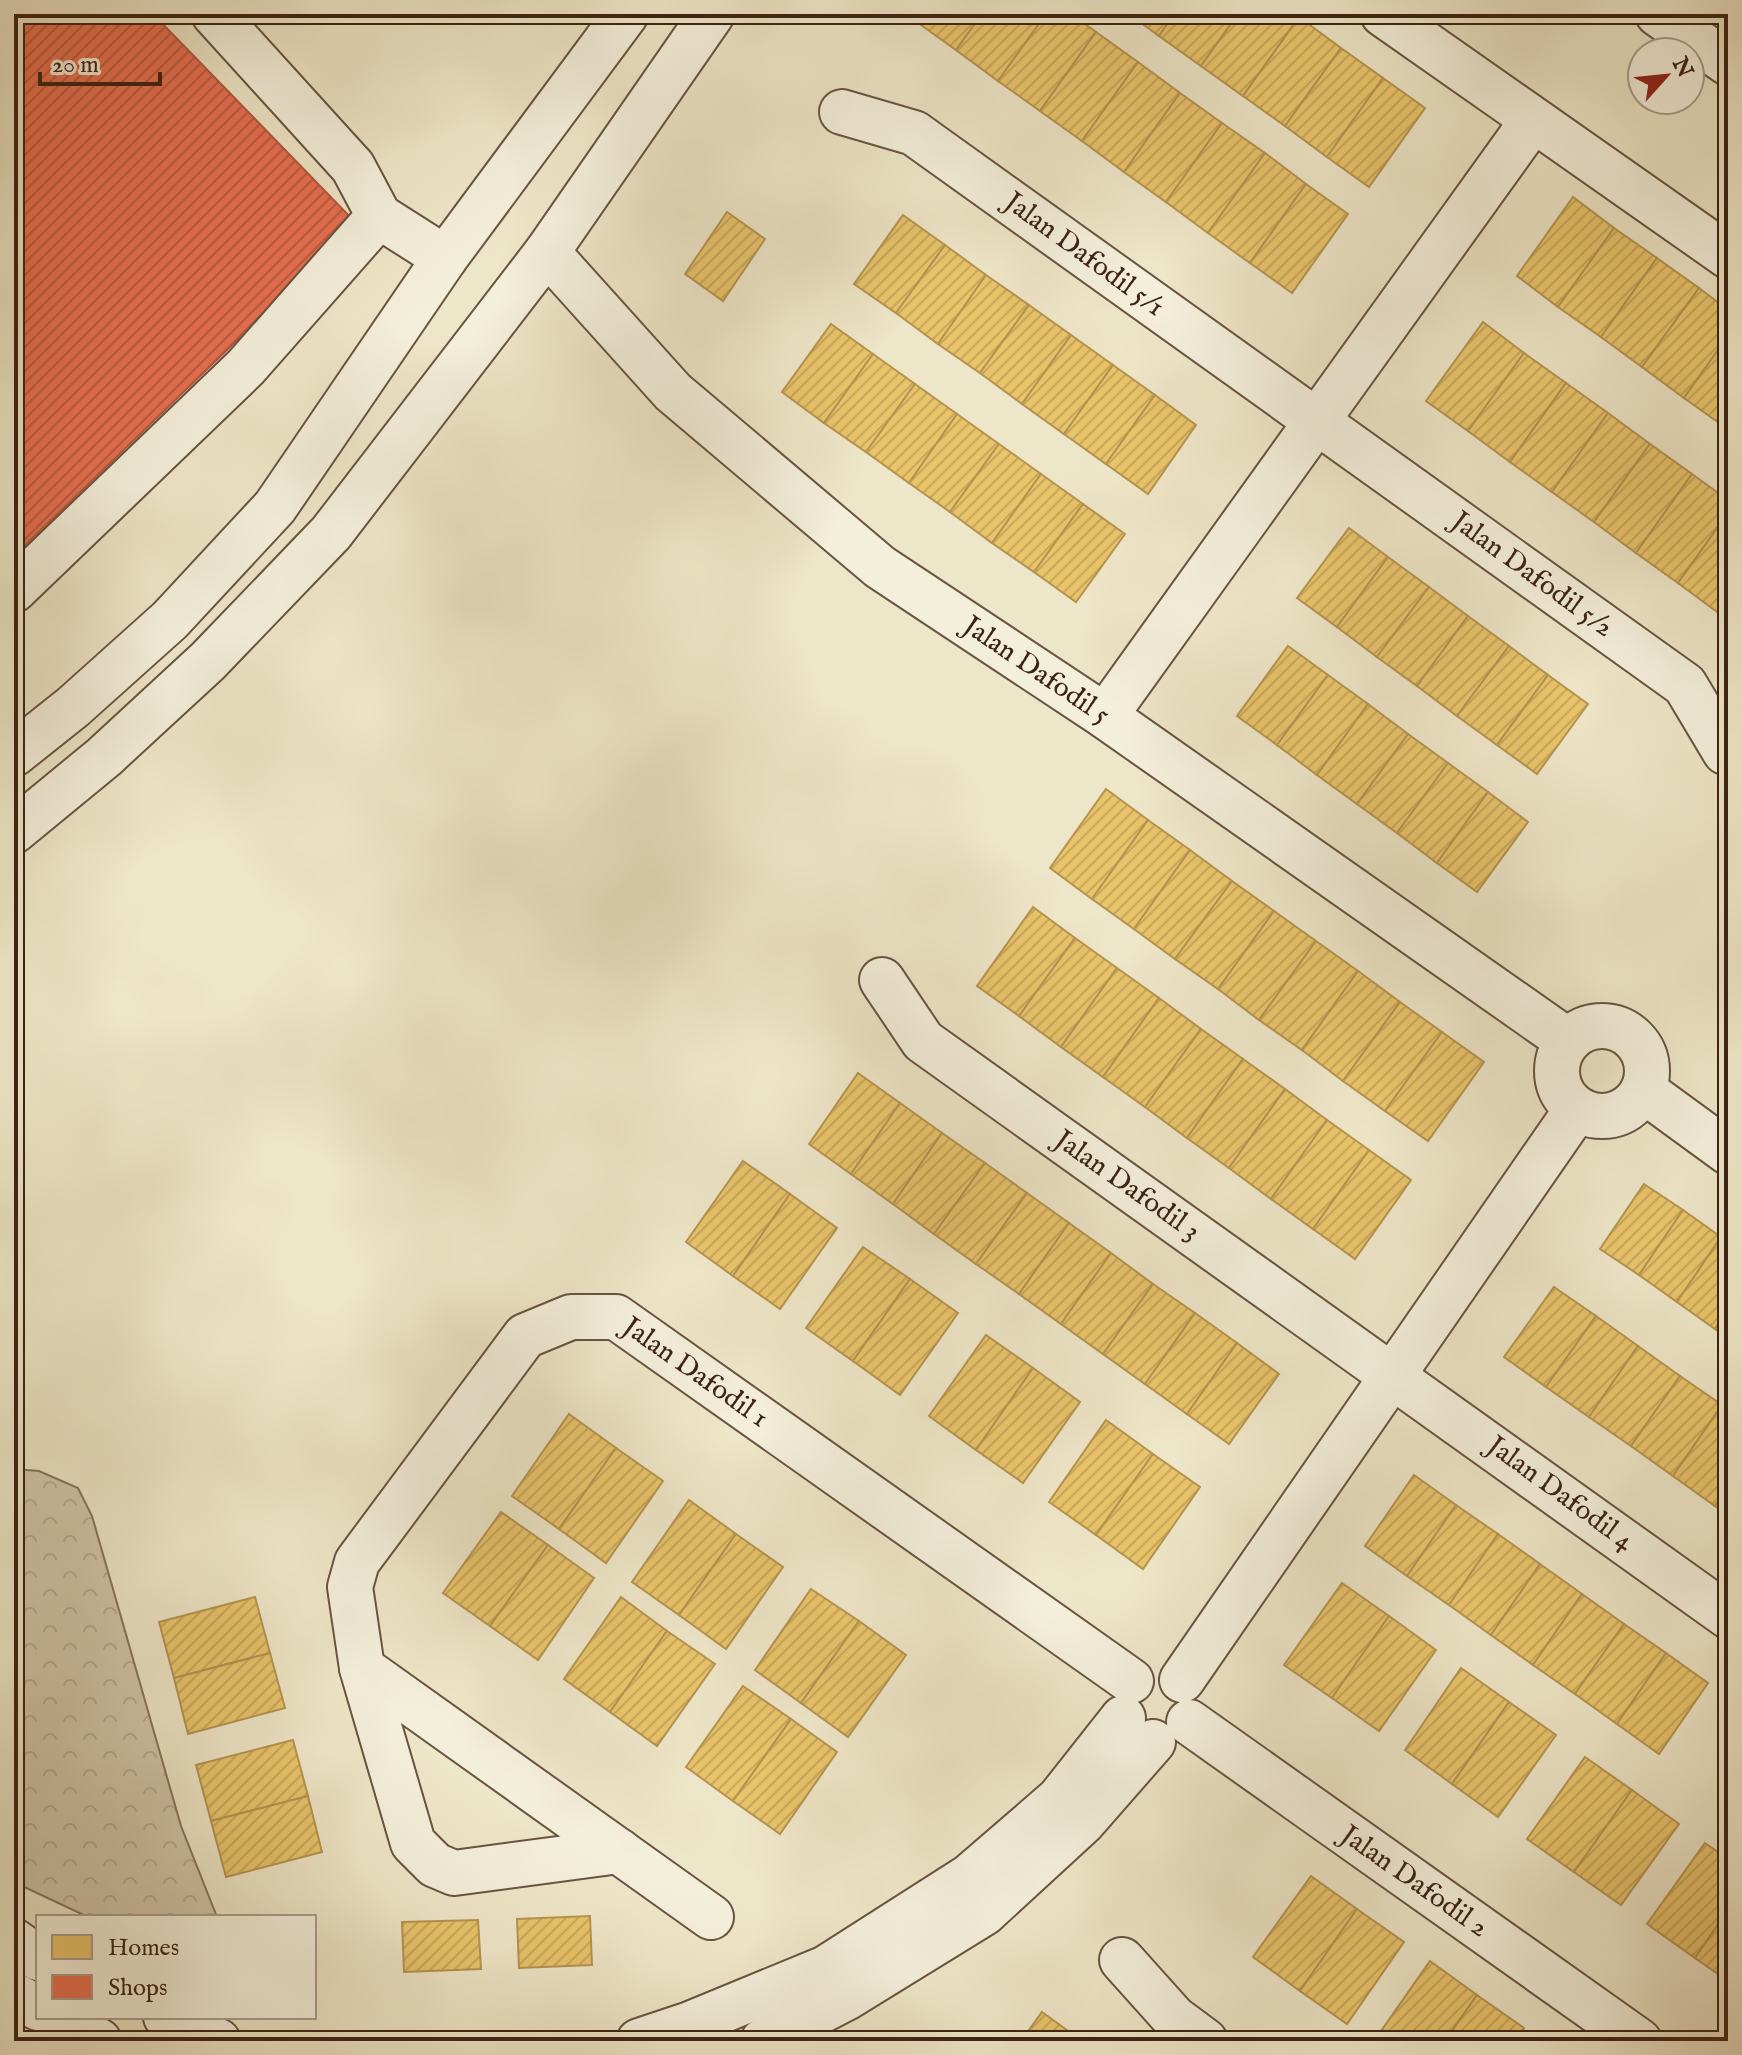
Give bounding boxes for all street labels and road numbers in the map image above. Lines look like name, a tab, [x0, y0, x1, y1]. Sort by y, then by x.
street label: Jalan Dafodil 5/1	[995, 183, 1171, 325]
street label: Jalan Dafodil 5/2	[1442, 503, 1620, 646]
street label: Jalan Dafodil 5	[953, 607, 1116, 733]
street label: Jalan Dafodil 3	[1045, 1121, 1207, 1249]
street label: Jalan Dafodil 1	[613, 1308, 775, 1436]
street label: Jalan Dafodil 4	[1477, 1427, 1641, 1559]
street label: Jalan Dafodil 2	[1331, 1816, 1495, 1946]

